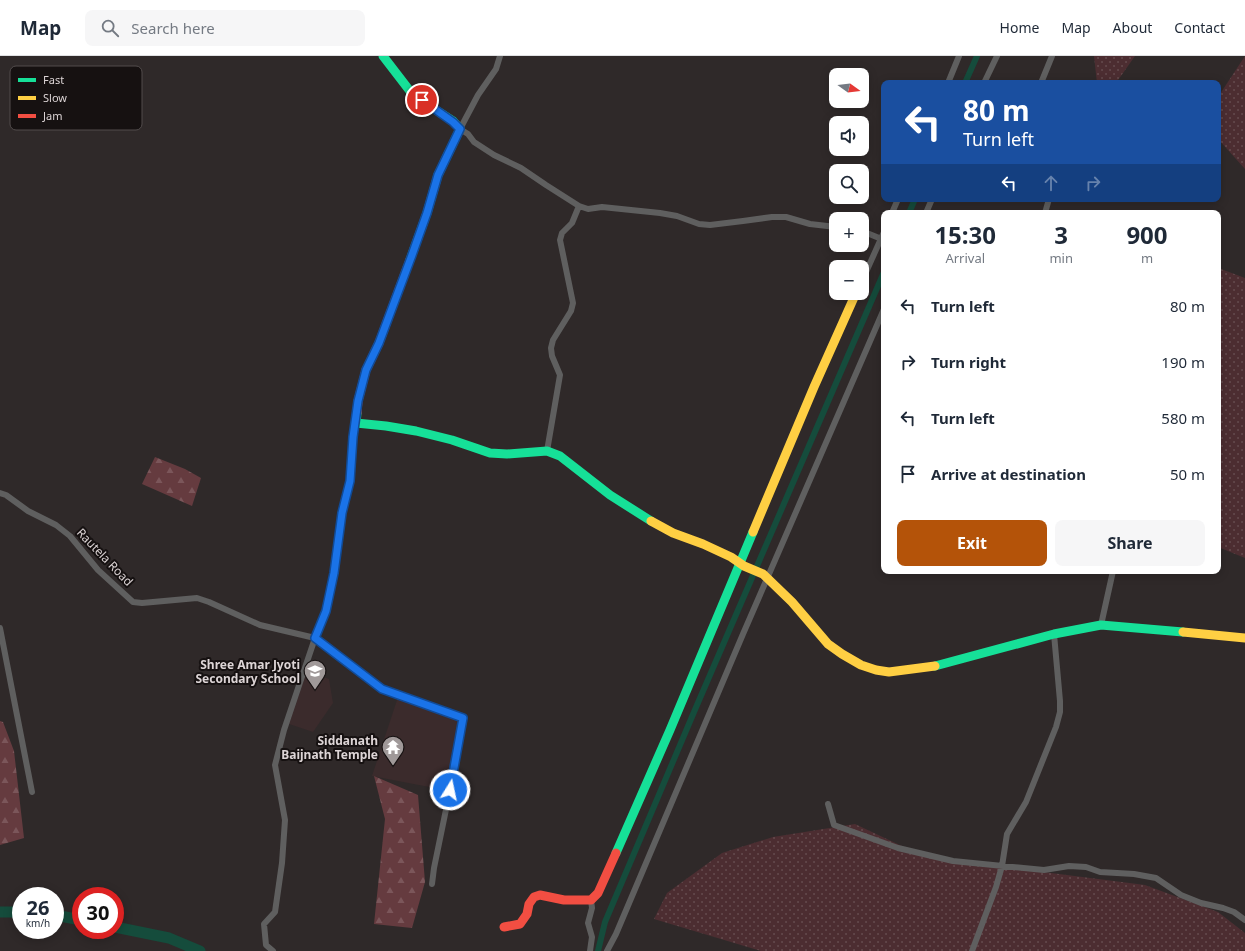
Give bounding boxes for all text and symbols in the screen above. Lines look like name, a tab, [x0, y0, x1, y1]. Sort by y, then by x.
search box	[85, 10, 365, 46]
text: Map	[20, 15, 61, 41]
icon: search	[99, 17, 121, 39]
text: Search here	[131, 18, 215, 38]
text: Home	[1000, 18, 1039, 37]
text: Map	[1061, 18, 1091, 37]
text: About	[1113, 18, 1152, 37]
text: Contact	[1174, 18, 1225, 37]
legend	[10, 66, 142, 130]
north arrow	[829, 68, 869, 108]
map controls	[829, 68, 869, 300]
text: Fast	[43, 72, 64, 87]
pin	[405, 83, 439, 117]
icon: arrive	[411, 89, 433, 111]
text: Slow	[43, 90, 67, 105]
text: 80 m	[963, 91, 1030, 129]
icon: left	[897, 96, 949, 148]
text: Jam	[42, 108, 62, 123]
button: sound	[829, 116, 869, 156]
text: Turn left	[963, 127, 1034, 151]
button: search	[829, 164, 869, 204]
icon: left	[998, 172, 1020, 194]
icon: ahead	[1040, 172, 1062, 194]
icon: right	[1082, 172, 1104, 194]
button: +	[829, 212, 869, 252]
text: 15:30	[934, 218, 996, 251]
text: 3	[1054, 218, 1068, 251]
text: 900	[1126, 218, 1168, 251]
text: Arrival	[945, 249, 985, 267]
text: min	[1049, 249, 1073, 267]
text: m	[1141, 249, 1153, 267]
button: −	[829, 260, 869, 300]
icon: left	[897, 295, 919, 317]
text: Turn left	[931, 296, 995, 316]
text: 80 m	[1170, 296, 1205, 316]
icon: right	[897, 351, 919, 373]
text: Turn right	[931, 352, 1006, 372]
text: 190 m	[1161, 352, 1205, 372]
icon: left	[897, 407, 919, 429]
text: Turn left	[931, 408, 995, 428]
text: 580 m	[1161, 408, 1205, 428]
icon: arrive	[897, 463, 919, 485]
text: Arrive at destination	[931, 464, 1086, 484]
text: 50 m	[1170, 464, 1205, 484]
button: Exit	[897, 520, 1047, 566]
button: Share	[1055, 520, 1205, 566]
street label: Rautela Road	[73, 524, 137, 590]
place label: Shree Amar Jyoti Secondary School	[195, 656, 300, 687]
school or university icon: Shree Amar Jyoti Secondary School	[302, 658, 328, 691]
place label: Siddanath Baijnath Temple	[281, 732, 378, 763]
temple icon: Siddanath Baijnath Temple	[380, 734, 406, 767]
position arrow	[429, 769, 471, 811]
speed limit sign: 30	[72, 887, 124, 939]
text: 26	[27, 894, 49, 921]
text: km/h	[26, 916, 50, 930]

